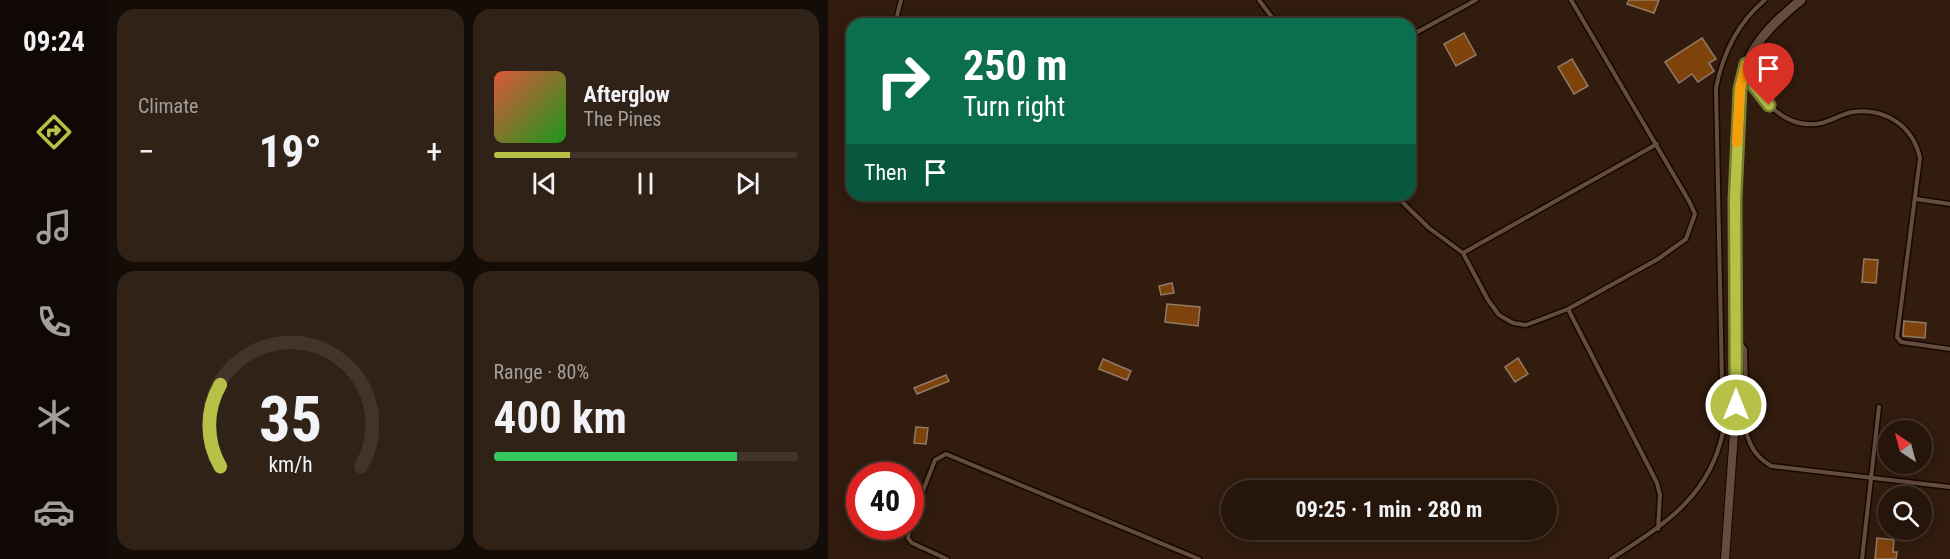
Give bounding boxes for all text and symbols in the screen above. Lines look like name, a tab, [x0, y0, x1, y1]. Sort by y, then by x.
text: 09:24	[23, 26, 85, 58]
text: 250 m	[963, 41, 1068, 90]
icon: right	[864, 42, 942, 120]
pin	[1743, 43, 1794, 105]
icon: arrive	[1752, 52, 1785, 85]
text: Afterglow	[584, 82, 670, 107]
text: Turn right	[963, 91, 1065, 123]
text: Climate	[138, 94, 198, 118]
text: The Pines	[584, 107, 661, 131]
icon: directions	[33, 111, 75, 153]
text: 19°	[259, 125, 322, 178]
text: −	[138, 132, 155, 171]
text: +	[426, 132, 442, 171]
icon: arrive	[919, 156, 952, 189]
text: Then	[864, 160, 907, 185]
icon: previous	[528, 167, 561, 200]
icon: pause	[629, 167, 662, 200]
icon: next	[731, 167, 764, 200]
icon: music	[33, 206, 75, 248]
icon: phone	[33, 301, 75, 343]
text: Range · 80%	[494, 360, 589, 384]
position arrow	[1704, 373, 1768, 437]
text: 35	[259, 383, 322, 456]
text: 400 km	[494, 391, 627, 444]
icon: climate	[33, 396, 75, 438]
north arrow	[1878, 420, 1932, 474]
map controls	[1878, 420, 1932, 540]
text: km/h	[268, 453, 312, 478]
speed limit sign: 40	[846, 462, 924, 540]
button: search	[1878, 486, 1932, 540]
icon: car	[33, 491, 75, 533]
text: 09:25 · 1 min · 280 m	[1296, 497, 1482, 522]

